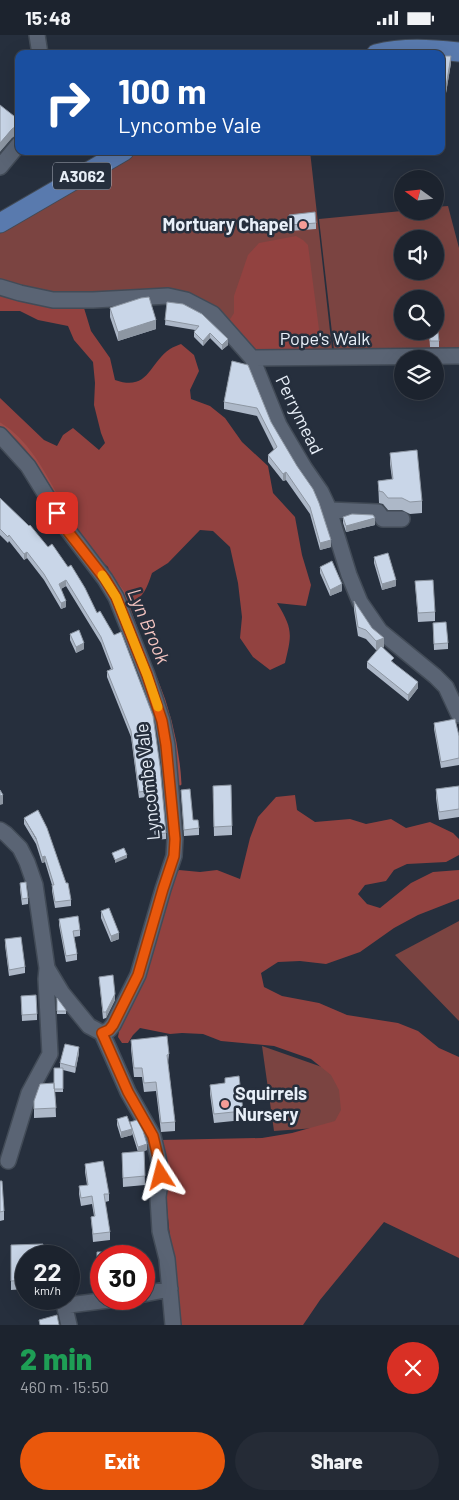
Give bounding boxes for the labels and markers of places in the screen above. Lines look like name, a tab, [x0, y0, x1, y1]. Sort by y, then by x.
place label: Mortuary Chapel	[163, 213, 293, 235]
marker: Mortuary Chapel	[297, 219, 309, 231]
pin	[36, 492, 78, 534]
place label: Squirrels Nursery	[235, 1082, 307, 1125]
marker: Squirrels Nursery	[219, 1098, 231, 1110]

